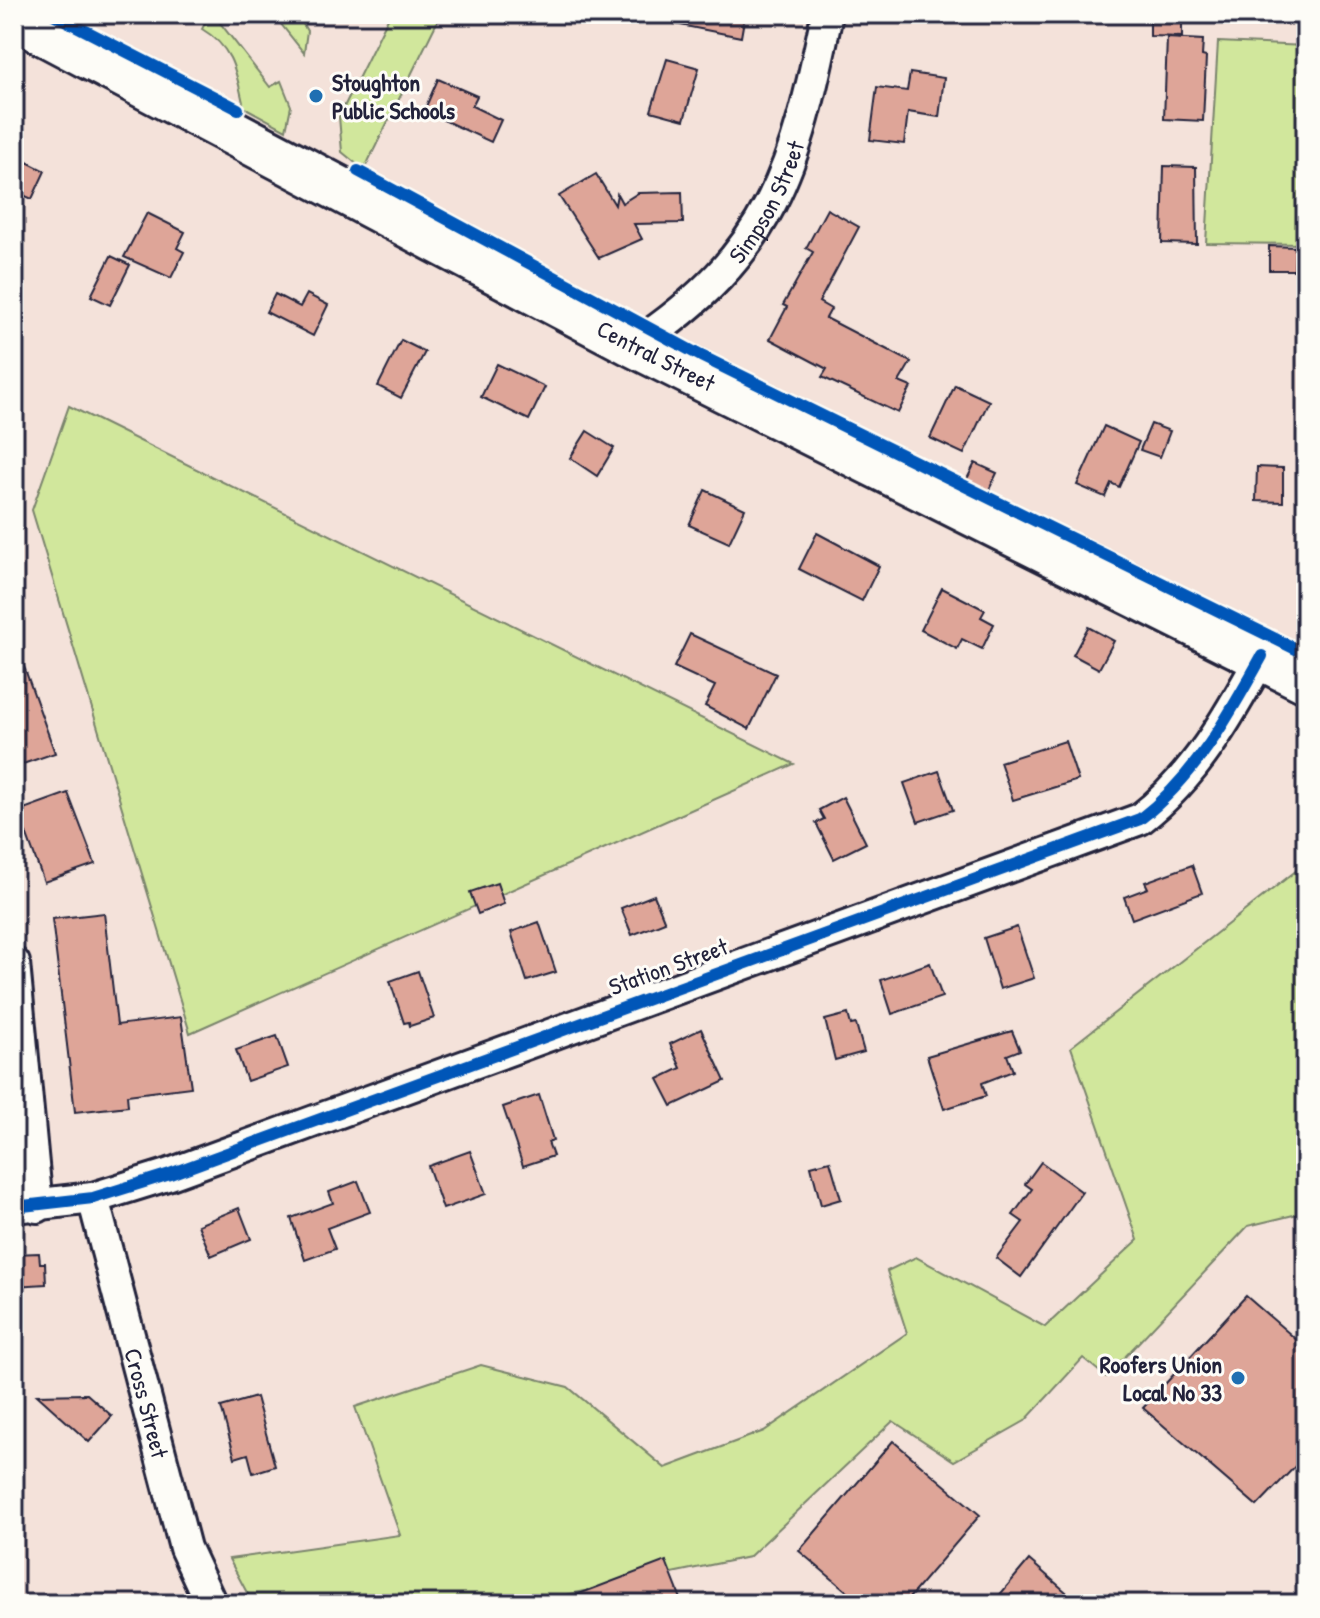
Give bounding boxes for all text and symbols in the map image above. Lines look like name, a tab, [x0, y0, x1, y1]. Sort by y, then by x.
place label: Stoughton Public Schools	[332, 66, 455, 126]
marker: Stoughton Public Schools	[307, 87, 325, 105]
street label: Simpson Street	[721, 136, 811, 270]
street label: Central Street	[592, 312, 721, 399]
street label: Station Street	[604, 929, 733, 1002]
street label: Cross Street	[117, 1345, 177, 1462]
place label: Roofers Union Local No 33	[1100, 1348, 1222, 1408]
marker: Roofers Union Local No 33	[1229, 1369, 1247, 1387]

